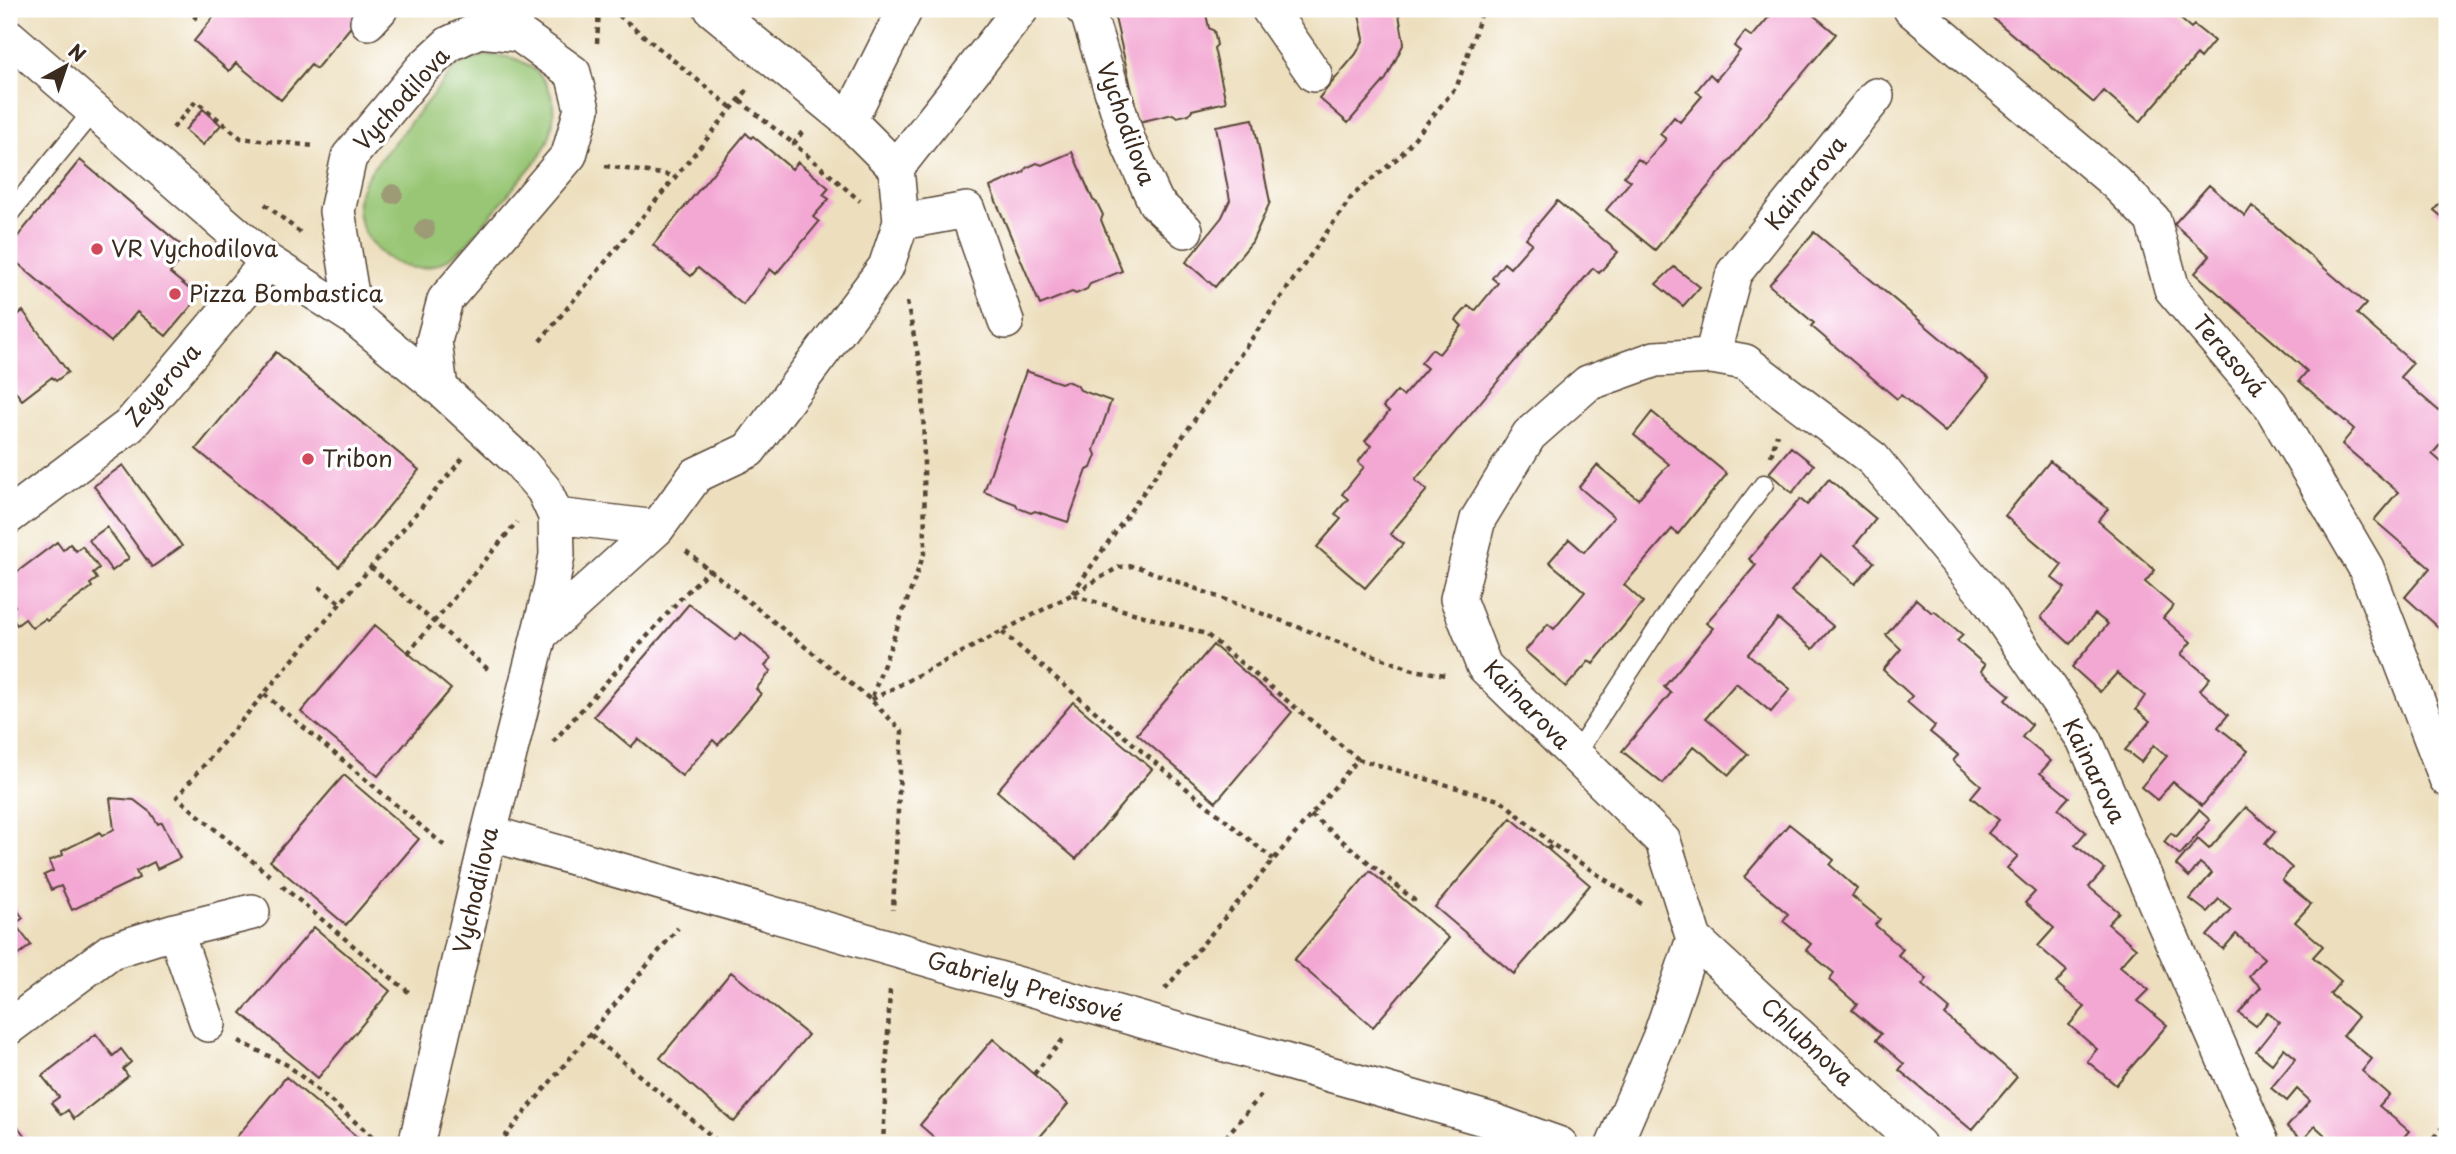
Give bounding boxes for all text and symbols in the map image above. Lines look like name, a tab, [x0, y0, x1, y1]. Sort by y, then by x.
north arrow	[32, 32, 102, 102]
text: N	[63, 37, 92, 68]
street label: Vychodilova	[345, 38, 457, 158]
street label: Vychodilova	[1089, 57, 1166, 190]
street label: Kainarova	[1756, 127, 1854, 237]
place label: VR Vychodilova	[111, 230, 278, 265]
marker: VR Vychodilova	[89, 241, 105, 257]
place label: Pizza Bombastica	[189, 275, 383, 310]
marker: Pizza Bombastica	[167, 286, 183, 302]
street label: Terasová	[2185, 306, 2275, 404]
street label: Zeyerova	[116, 334, 208, 434]
place label: Tribon	[322, 440, 393, 475]
marker: Tribon	[300, 451, 316, 467]
street label: Kainarova	[1476, 651, 1580, 757]
street label: Kainarova	[2055, 712, 2136, 829]
street label: Vychodilova	[443, 823, 506, 956]
street label: Gabriely Preissové	[924, 941, 1127, 1030]
street label: Chlubnova	[1753, 988, 1863, 1093]

